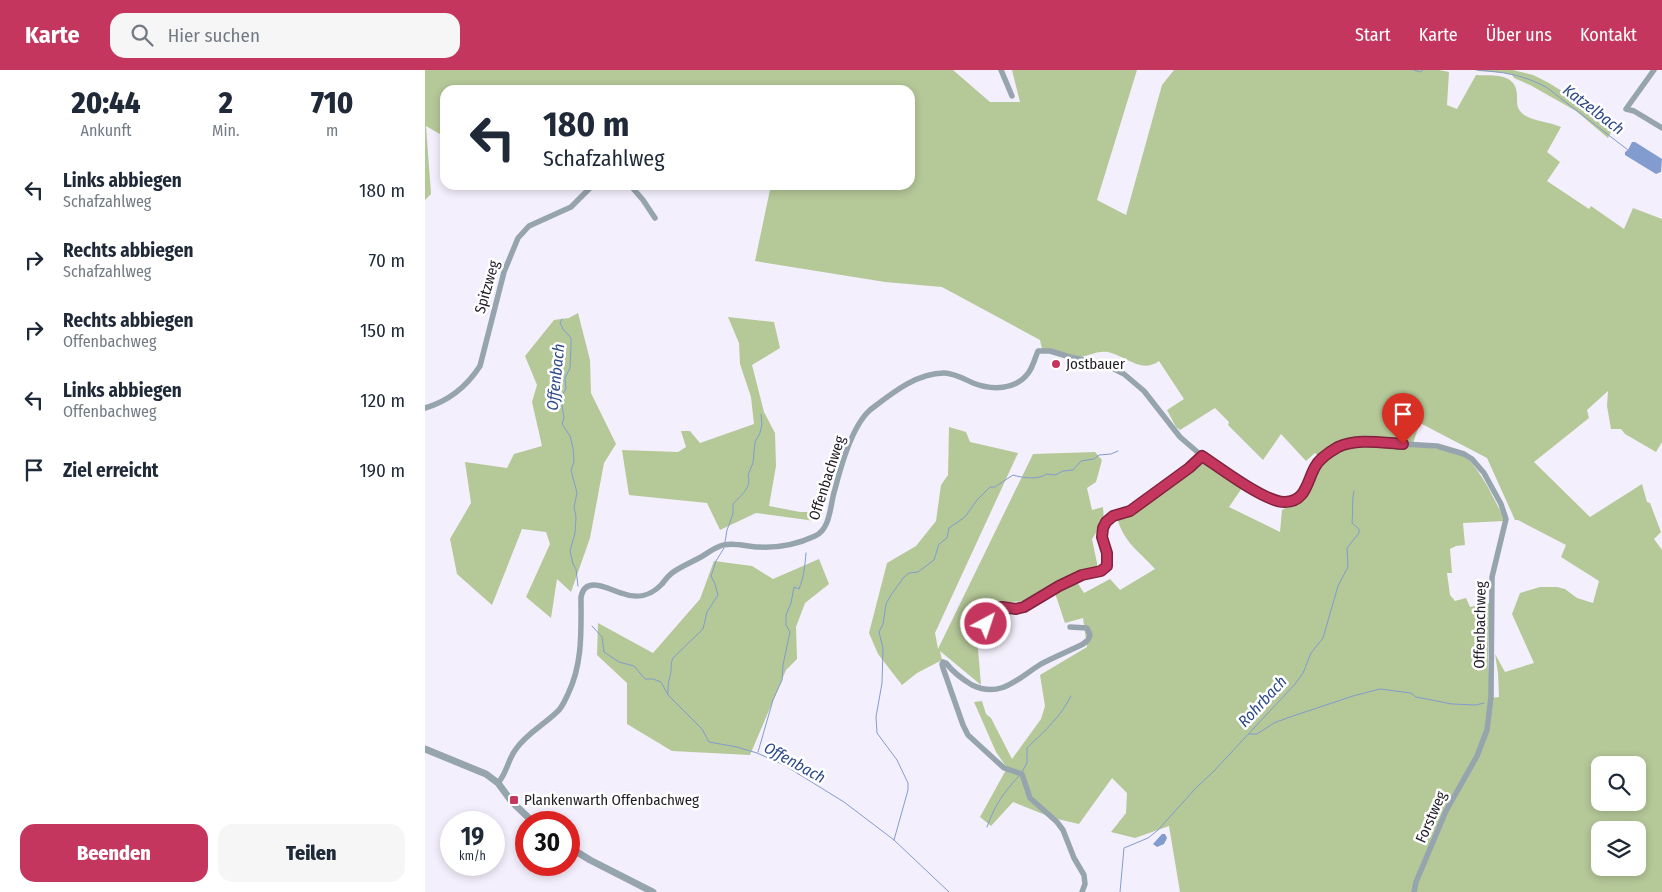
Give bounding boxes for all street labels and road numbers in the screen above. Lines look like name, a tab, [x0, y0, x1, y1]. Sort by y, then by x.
street label: Spitzweg	[471, 258, 503, 316]
street label: Offenbachweg	[805, 434, 849, 522]
street label: Offenbachweg	[1470, 581, 1490, 669]
street label: Forstweg	[1412, 788, 1450, 846]

